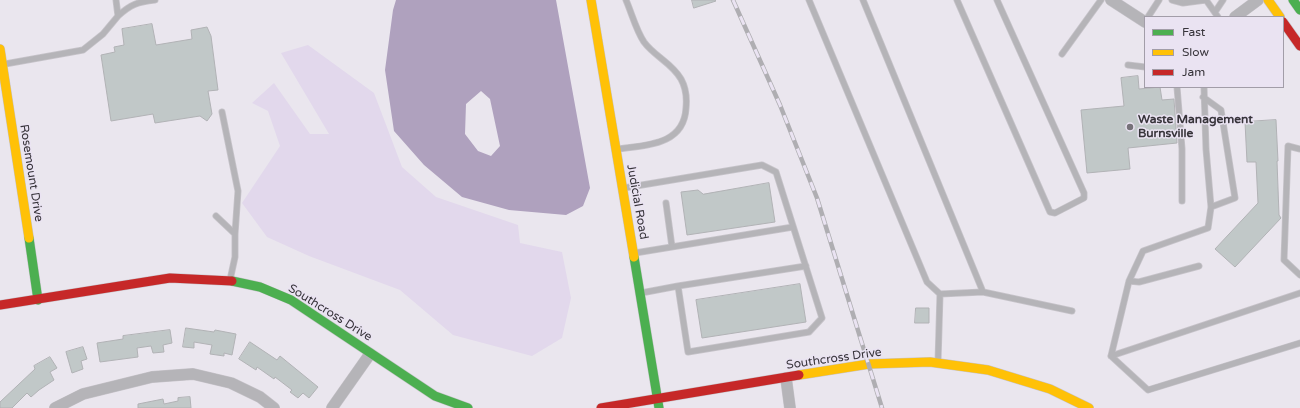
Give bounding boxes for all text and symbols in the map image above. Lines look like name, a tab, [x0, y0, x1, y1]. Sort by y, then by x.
legend	[1144, 16, 1284, 88]
text: Fast	[1182, 25, 1205, 39]
text: Slow	[1182, 45, 1209, 59]
text: Jam	[1182, 65, 1205, 79]
place label: Waste Management Burnsville	[1138, 113, 1253, 141]
marker: Waste Management Burnsville	[1125, 122, 1135, 132]
street label: Rosemount Drive	[16, 123, 46, 223]
street label: Judicial Road	[623, 163, 651, 241]
street label: Southcross Drive	[285, 281, 375, 345]
street label: Southcross Drive	[785, 345, 883, 373]

